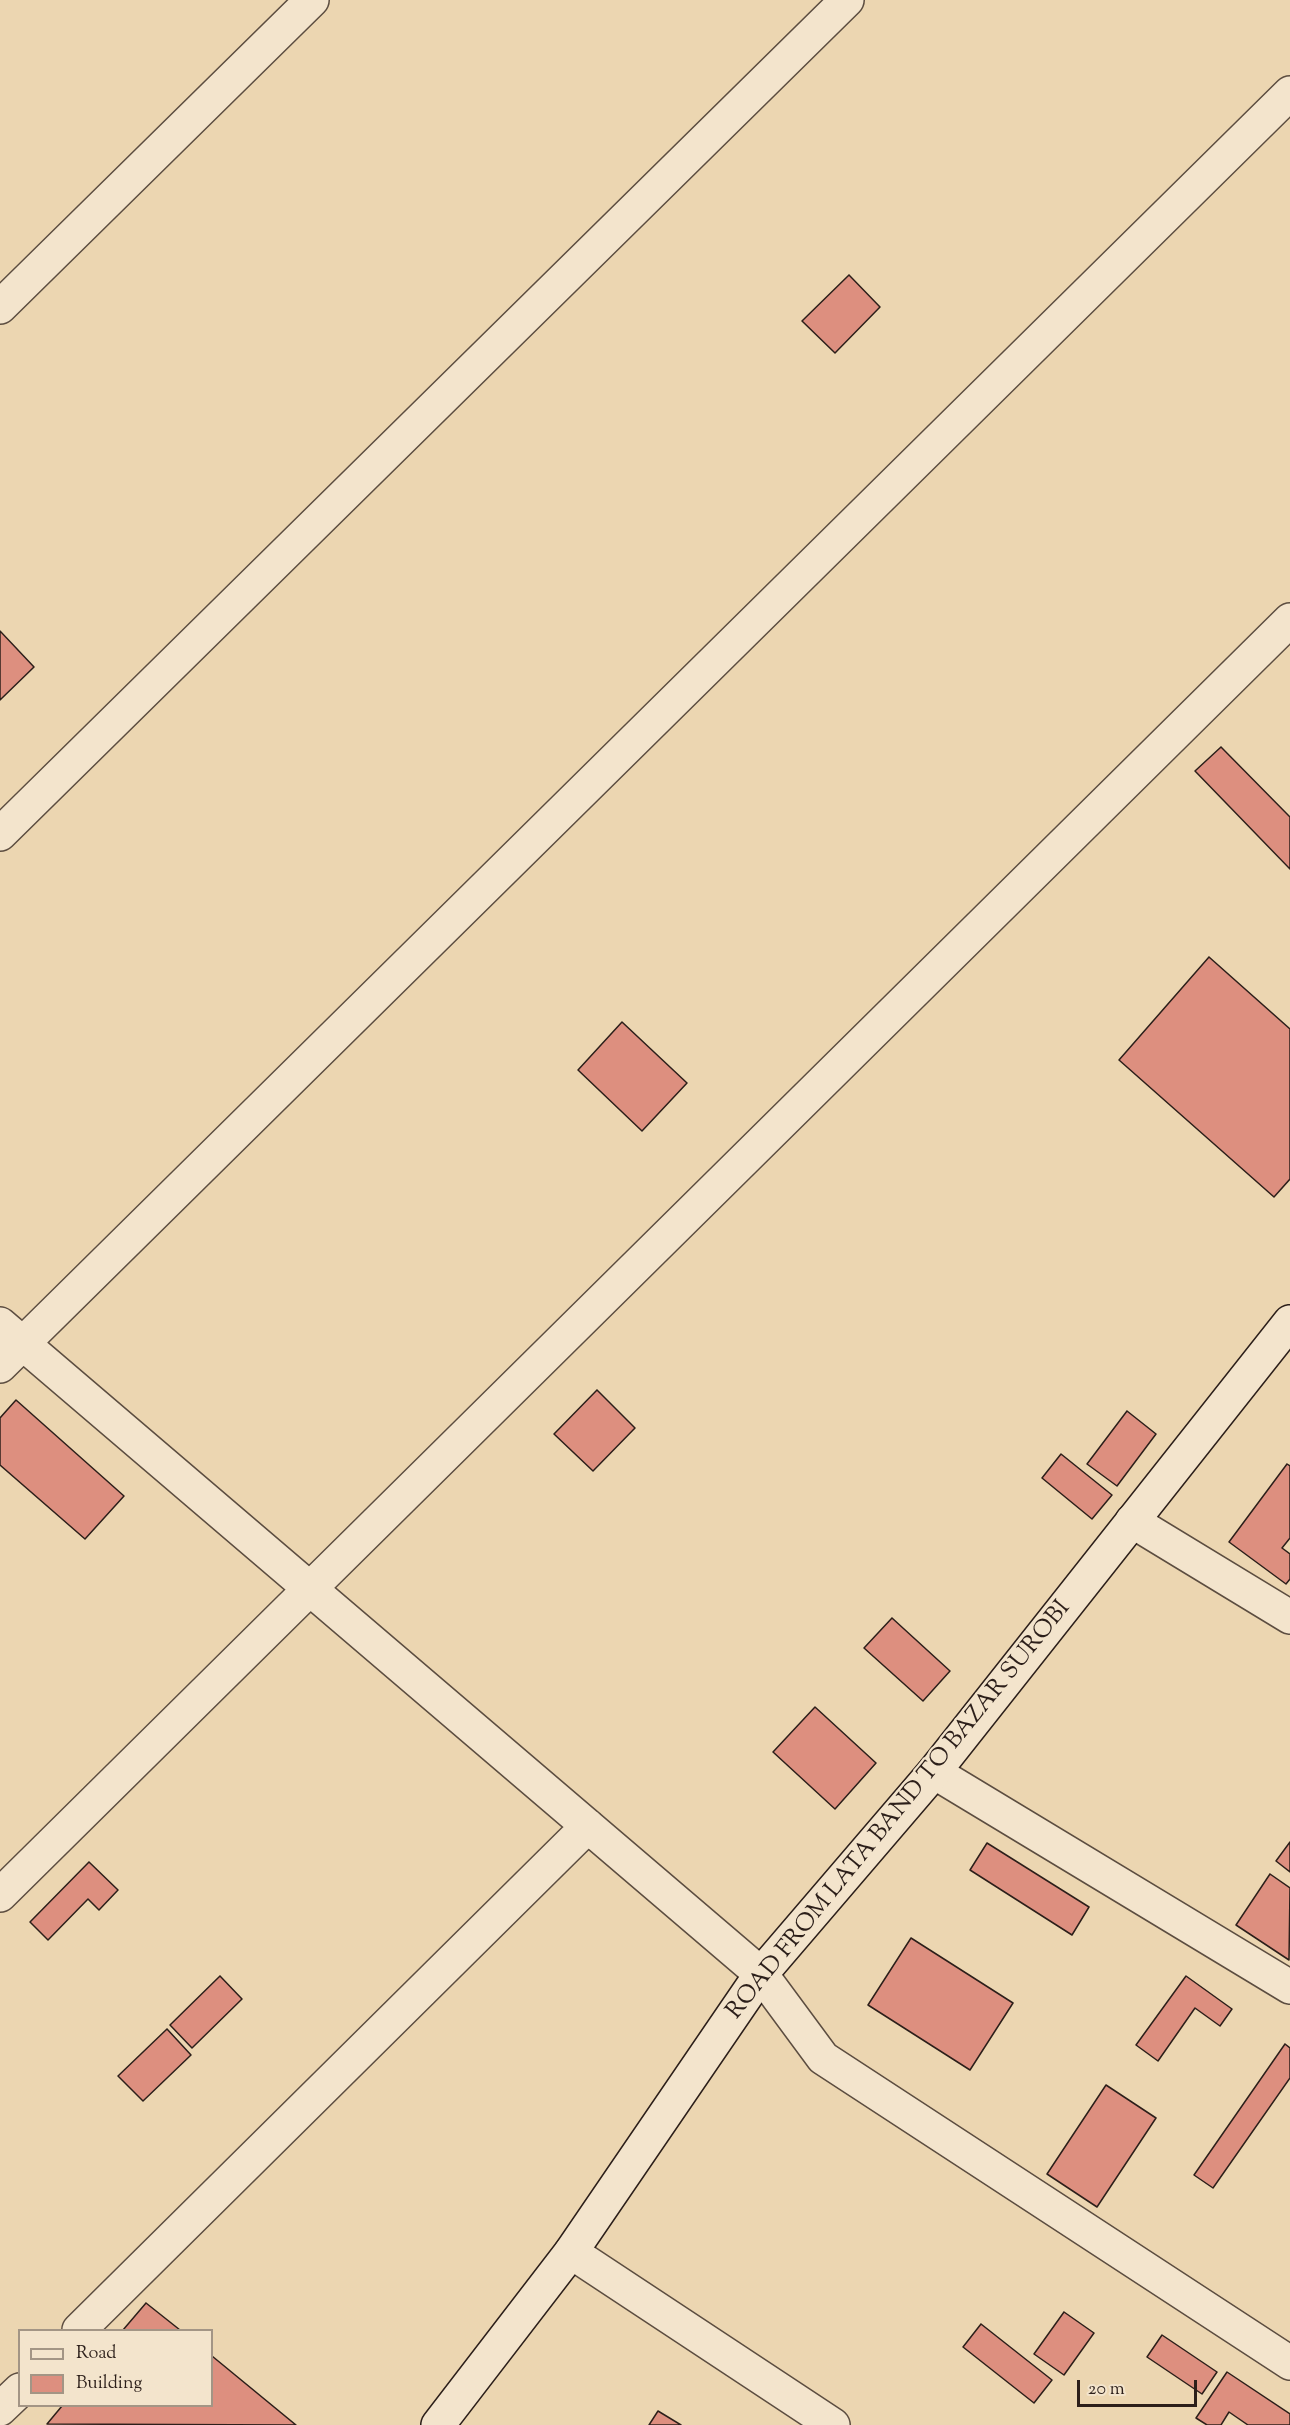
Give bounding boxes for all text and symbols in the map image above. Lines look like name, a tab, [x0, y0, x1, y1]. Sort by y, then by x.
street label: ROAD FROM LATA BAND TO BAZAR SUROBI	[722, 1596, 1078, 2026]
legend	[18, 2329, 213, 2407]
text: Road	[76, 2341, 116, 2367]
scale bar	[1080, 2368, 1200, 2406]
text: Building	[76, 2371, 142, 2397]
text: 20 m	[1088, 2377, 1125, 2403]

